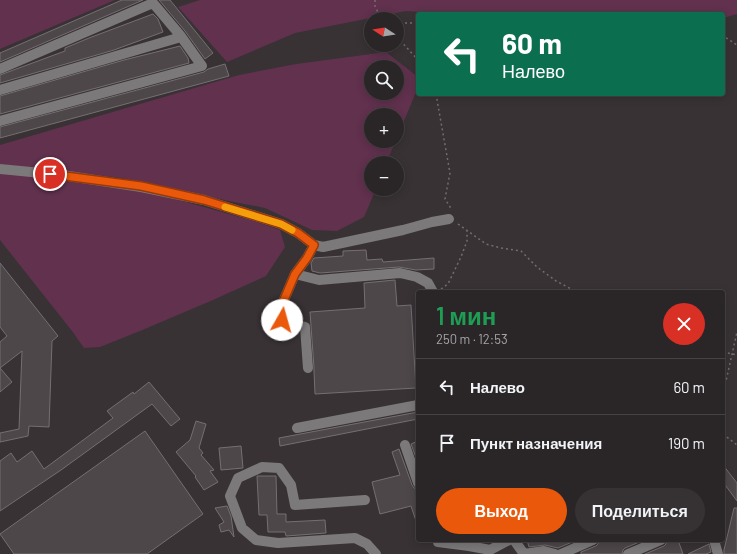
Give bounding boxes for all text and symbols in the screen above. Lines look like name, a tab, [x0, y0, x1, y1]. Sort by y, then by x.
north arrow	[364, 12, 404, 52]
map controls	[364, 12, 404, 196]
text: 60 m	[502, 26, 562, 60]
icon: left	[436, 28, 488, 80]
button: search	[364, 60, 404, 100]
text: Налево	[502, 60, 565, 82]
button: +	[364, 108, 404, 148]
button: −	[364, 156, 404, 196]
pin	[33, 157, 67, 191]
icon: arrive	[39, 163, 61, 185]
position arrow	[261, 299, 303, 341]
text: 1 мин	[436, 301, 496, 330]
button: close	[663, 303, 705, 345]
text: 250 m · 12:53	[436, 331, 508, 347]
icon: left	[436, 376, 458, 398]
text: Налево	[470, 378, 525, 396]
text: 60 m	[673, 378, 705, 396]
icon: arrive	[436, 432, 458, 454]
text: Пункт назначения	[470, 434, 602, 452]
text: 190 m	[668, 434, 705, 452]
button: Выход	[436, 488, 567, 534]
button: Поделиться	[575, 488, 705, 534]

